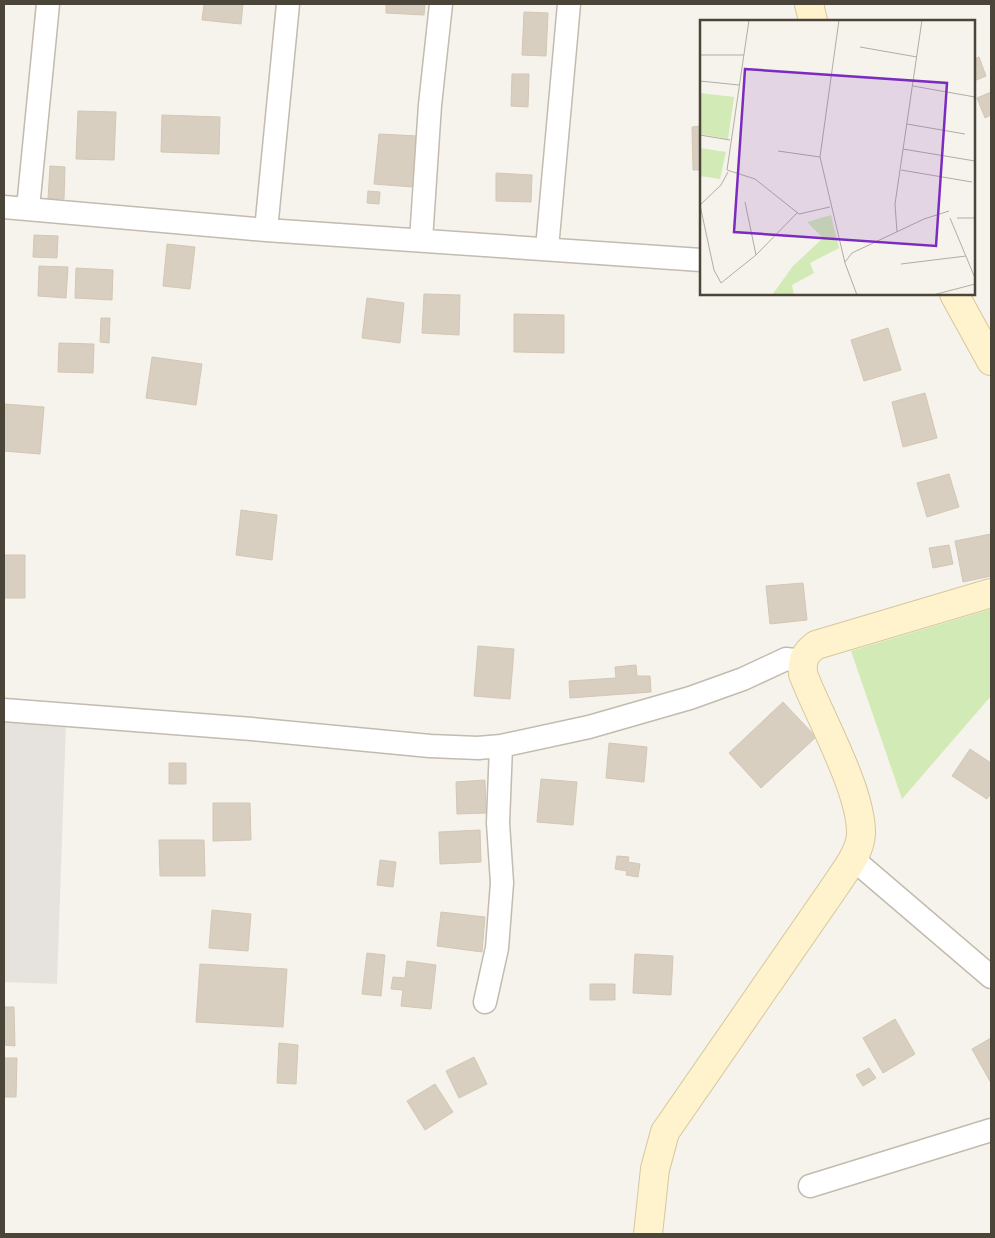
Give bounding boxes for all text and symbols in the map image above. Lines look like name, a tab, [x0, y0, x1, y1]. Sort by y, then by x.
inset map	[700, 20, 975, 295]

